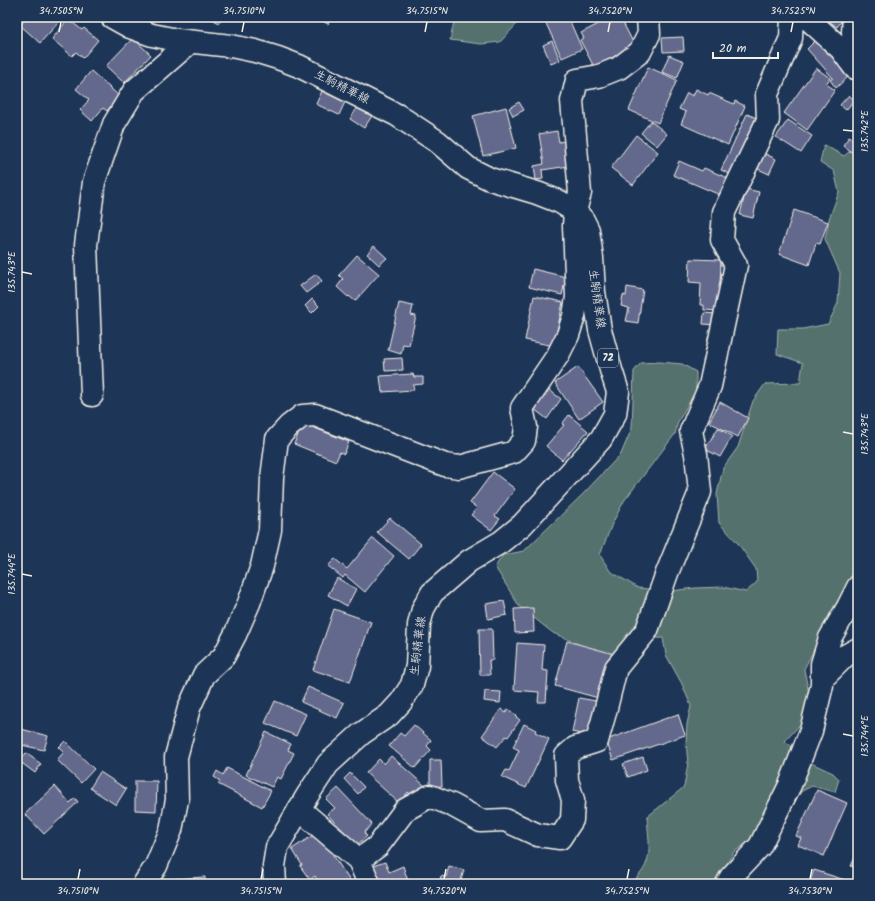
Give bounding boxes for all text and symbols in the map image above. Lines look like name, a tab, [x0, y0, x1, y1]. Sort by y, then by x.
text: 34.7505°N	[39, 3, 83, 19]
text: 34.7510°N	[223, 3, 265, 19]
text: 34.7515°N	[406, 3, 448, 19]
text: 34.7520°N	[588, 3, 632, 19]
text: 34.7525°N	[771, 3, 816, 19]
scale bar	[713, 34, 778, 60]
text: 20 m	[719, 39, 747, 58]
street label: 生駒精華線	[311, 65, 373, 109]
text: 135.742°E	[857, 109, 873, 152]
text: 135.743°E	[4, 250, 20, 293]
street label: 生駒精華線	[583, 268, 611, 330]
road number: 72	[598, 349, 618, 367]
text: 135.743°E	[857, 412, 873, 455]
text: 135.744°E	[4, 552, 20, 595]
street label: 生駒精華線	[405, 615, 431, 677]
text: 135.744°E	[857, 714, 873, 757]
text: 34.7510°N	[57, 883, 99, 899]
text: 34.7515°N	[240, 883, 282, 899]
text: 34.7520°N	[422, 883, 466, 899]
text: 34.7525°N	[605, 883, 650, 899]
text: 34.7530°N	[788, 883, 832, 899]

